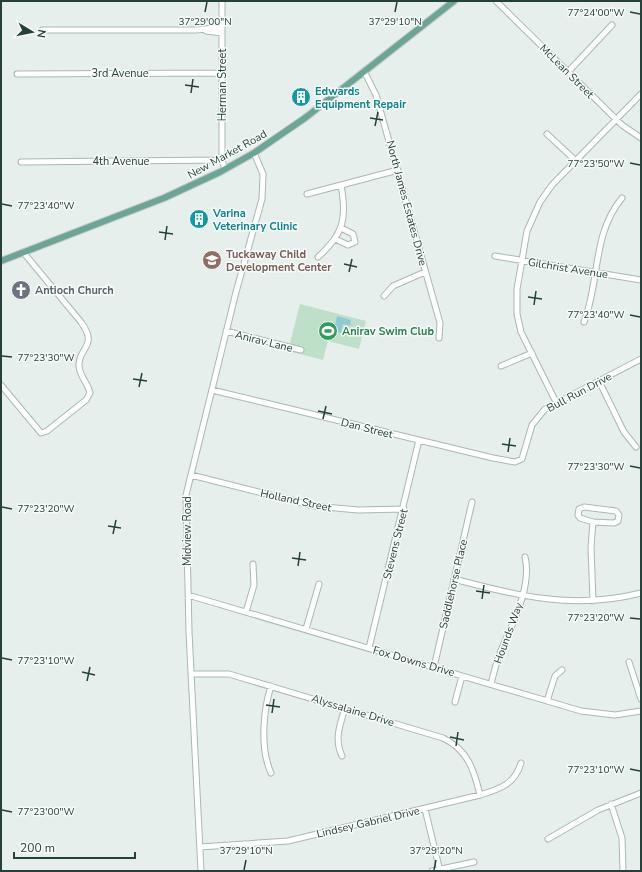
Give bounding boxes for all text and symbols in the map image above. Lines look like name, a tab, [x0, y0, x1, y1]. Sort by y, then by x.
text: 77°24'00"W	[568, 6, 624, 20]
north arrow	[12, 12, 52, 52]
text: 37°29'00"N	[178, 15, 232, 29]
text: 37°29'10"N	[368, 15, 422, 29]
text: N	[33, 28, 49, 39]
street label: McLean Street	[536, 41, 597, 102]
street label: Herman Street	[215, 49, 230, 121]
street label: 3rd Avenue	[91, 66, 149, 81]
place label: Edwards Equipment Repair	[315, 84, 407, 112]
building icon: Edwards Equipment Repair	[290, 86, 312, 108]
street label: New Market Road	[185, 126, 270, 182]
street label: North James Estates Drive	[383, 139, 431, 268]
street label: 4th Avenue	[93, 154, 150, 169]
text: 77°23'50"W	[568, 157, 624, 171]
text: 77°23'40"W	[18, 199, 74, 213]
place label: Varina Veterinary Clinic	[212, 206, 298, 234]
building icon: Varina Veterinary Clinic	[188, 208, 210, 230]
place label: Tuckaway Child Development Center	[226, 247, 332, 275]
school or university icon: Tuckaway Child Development Center	[201, 249, 223, 271]
street label: Gilchrist Avenue	[527, 255, 609, 282]
church icon: Antioch Church	[10, 279, 32, 301]
place label: Antioch Church	[35, 283, 114, 298]
text: 77°23'40"W	[568, 308, 624, 322]
sports icon: Anirav Swim Club	[317, 320, 339, 342]
place label: Anirav Swim Club	[342, 324, 434, 339]
street label: Anirav Lane	[234, 327, 294, 356]
text: 77°23'30"W	[18, 351, 74, 365]
street label: Bull Run Drive	[544, 369, 615, 416]
street label: Dan Street	[339, 415, 395, 442]
text: 77°23'30"W	[568, 460, 624, 474]
street label: Holland Street	[259, 486, 333, 515]
street label: Midview Road	[180, 496, 195, 566]
text: 77°23'20"W	[18, 502, 74, 516]
street label: Stevens Street	[379, 507, 412, 581]
street label: Saddlehorse Place	[436, 538, 471, 630]
street label: Hounds Way	[490, 600, 527, 666]
text: 77°23'20"W	[568, 611, 624, 625]
street label: Fox Downs Drive	[371, 643, 457, 680]
text: 77°23'10"W	[18, 654, 74, 668]
street label: Alyssalaine Drive	[310, 691, 396, 730]
text: 77°23'10"W	[568, 763, 624, 777]
street label: Lindsey Gabriel Drive	[315, 803, 421, 842]
text: 77°23'00"W	[18, 805, 74, 819]
scale bar	[14, 834, 135, 860]
text: 200 m	[20, 840, 55, 856]
text: 37°29'10"N	[219, 844, 273, 858]
text: 37°29'20"N	[409, 844, 463, 858]

